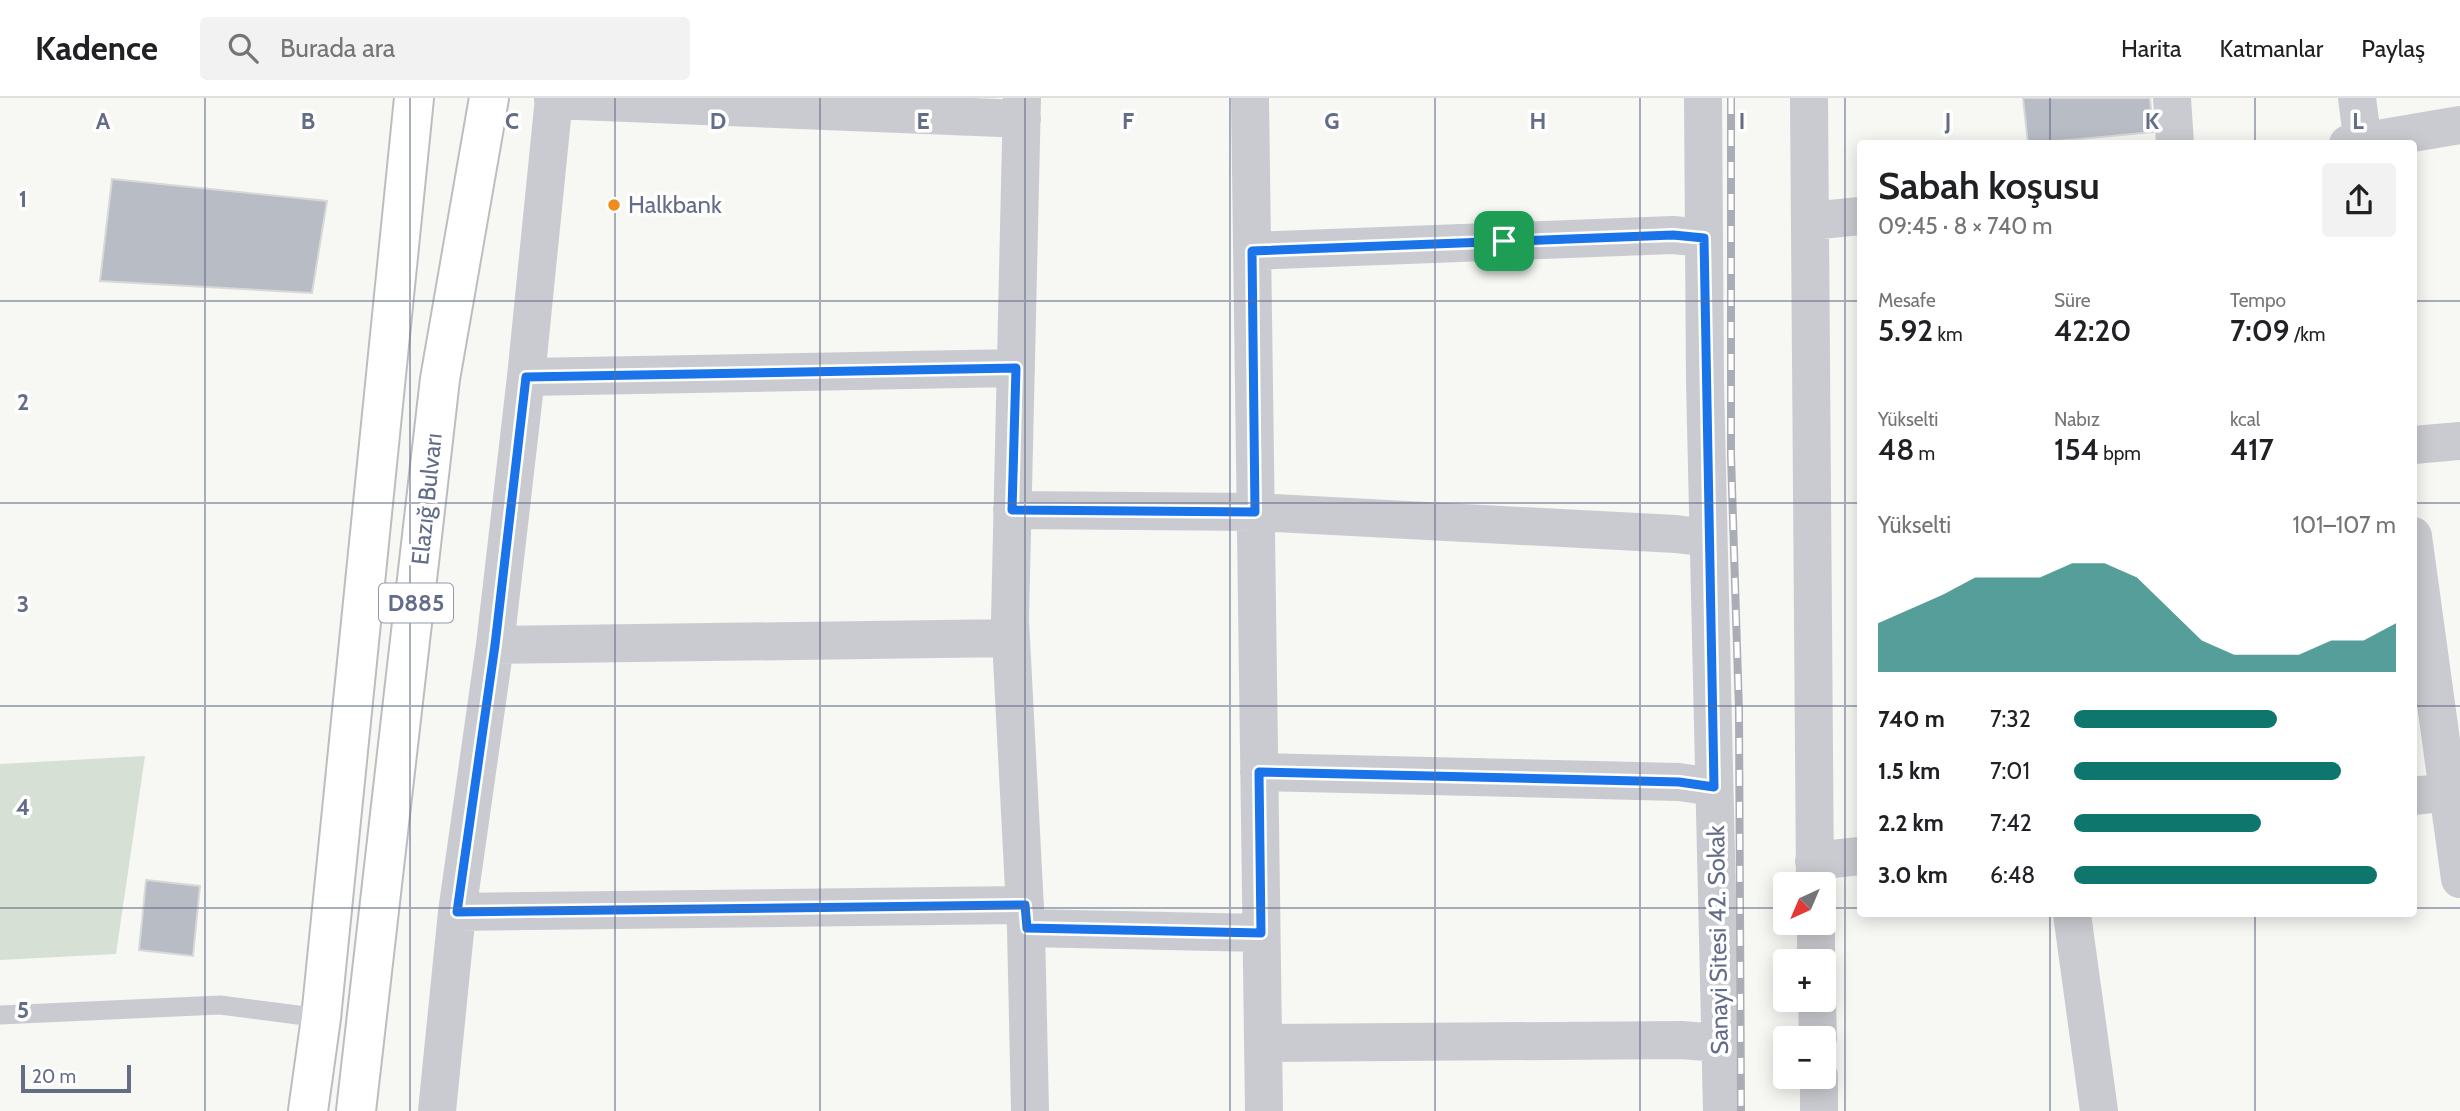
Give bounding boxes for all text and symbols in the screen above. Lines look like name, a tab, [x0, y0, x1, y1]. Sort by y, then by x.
search box	[200, 17, 690, 80]
text: Kadence	[35, 28, 158, 68]
icon: search	[224, 29, 262, 67]
text: Burada ara	[280, 32, 395, 64]
text: Harita	[2121, 34, 2182, 63]
text: Katmanlar	[2220, 34, 2323, 63]
text: Paylaş	[2361, 34, 2425, 63]
text: A	[96, 107, 111, 135]
text: B	[301, 107, 315, 135]
text: C	[505, 107, 519, 135]
text: D	[710, 107, 726, 135]
text: E	[916, 107, 930, 135]
text: F	[1122, 107, 1134, 135]
text: G	[1324, 107, 1340, 135]
text: H	[1530, 107, 1546, 135]
text: I	[1739, 107, 1745, 135]
text: J	[1944, 107, 1951, 135]
text: K	[2145, 107, 2160, 135]
text: L	[2352, 107, 2364, 135]
text: Sabah koşusu	[1878, 162, 2100, 209]
button: share	[2322, 163, 2396, 237]
text: 1	[19, 185, 27, 213]
place label: Halkbank	[628, 190, 722, 219]
marker: Halkbank	[606, 197, 622, 213]
pin	[1474, 211, 1534, 271]
text: 09:45 · 8 × 740 m	[1878, 212, 2053, 240]
icon: arrive	[1485, 222, 1523, 260]
text: Mesafe	[1878, 289, 1936, 312]
text: Süre	[2054, 289, 2090, 312]
text: Tempo	[2230, 289, 2286, 312]
text: 5.92	[1878, 312, 1933, 349]
text: 42:20	[2054, 312, 2131, 349]
text: 7:09	[2230, 312, 2290, 349]
text: km	[1933, 323, 1963, 346]
text: /km	[2290, 323, 2325, 346]
text: 2	[17, 388, 29, 416]
text: Yükselti	[1878, 408, 1938, 431]
text: Nabız	[2054, 408, 2100, 431]
text: kcal	[2230, 408, 2260, 431]
text: 48	[1878, 431, 1914, 468]
text: 154	[2054, 431, 2099, 468]
text: 417	[2230, 431, 2274, 468]
street label: Elazığ Bulvarı	[405, 432, 448, 566]
text: m	[1914, 442, 1935, 465]
text: bpm	[2099, 442, 2141, 465]
text: Yükselti	[1878, 511, 1951, 539]
text: 101–107 m	[2293, 511, 2396, 539]
road number: D885	[379, 583, 453, 622]
text: 3	[17, 590, 29, 618]
text: 740 m	[1878, 705, 1945, 733]
text: 7:32	[1990, 705, 2031, 733]
text: 1.5 km	[1878, 757, 1940, 785]
text: 7:01	[1990, 757, 2030, 785]
text: 4	[16, 793, 30, 821]
text: 2.2 km	[1878, 809, 1944, 837]
text: 7:42	[1990, 809, 2032, 837]
street label: Sanayi Sitesi 42. Sokak	[1701, 825, 1734, 1055]
text: 3.0 km	[1878, 861, 1948, 889]
text: 6:48	[1990, 861, 2035, 889]
north arrow	[1773, 872, 1836, 934]
map controls	[1773, 872, 1836, 1089]
button: +	[1773, 949, 1836, 1012]
text: 5	[17, 996, 29, 1024]
button: −	[1773, 1026, 1836, 1089]
scale bar	[21, 1062, 131, 1094]
text: 20 m	[32, 1065, 76, 1088]

